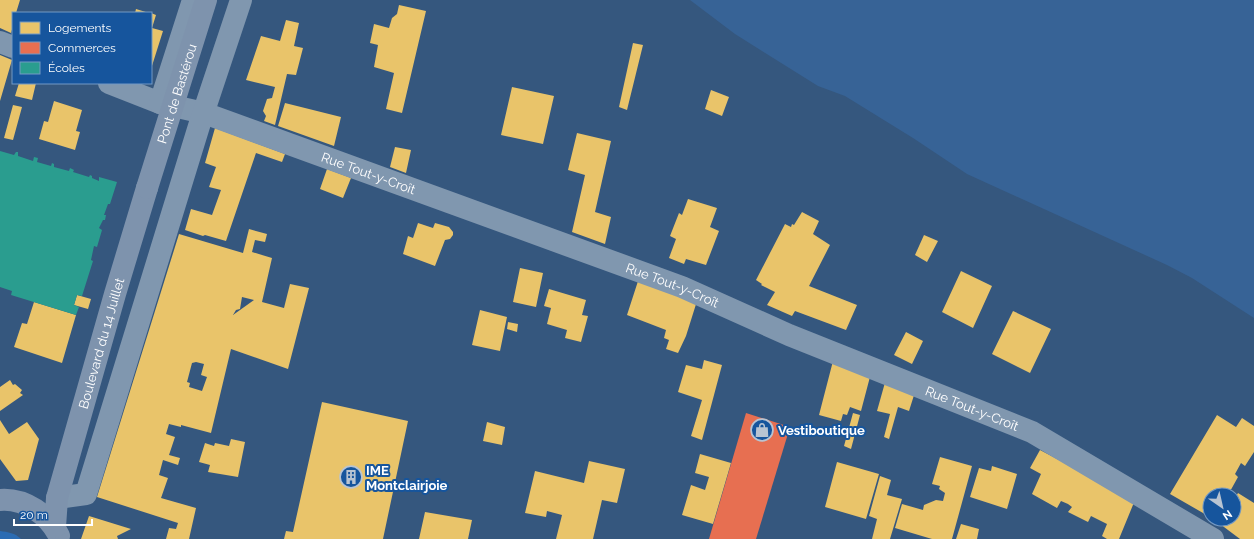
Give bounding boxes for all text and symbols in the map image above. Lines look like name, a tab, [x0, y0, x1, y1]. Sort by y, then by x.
legend	[12, 12, 152, 84]
text: Logements	[48, 21, 111, 35]
text: Commerces	[48, 41, 116, 55]
street label: Pont de Bastérou	[154, 42, 200, 145]
text: Écoles	[48, 61, 85, 75]
street label: Rue Tout-y-Croît	[319, 149, 418, 198]
street label: Rue Tout-y-Croît	[624, 260, 722, 311]
street label: Boulevard du 14 Juillet	[76, 275, 128, 411]
street label: Rue Tout-y-Croît	[923, 383, 1021, 434]
shop icon: Vestiboutique	[749, 417, 775, 443]
place label: Vestiboutique	[778, 423, 865, 438]
place label: IME Montclairjoie	[366, 463, 448, 493]
building icon: IME Montclairjoie	[338, 464, 364, 490]
north arrow	[1202, 487, 1242, 527]
scale bar	[14, 501, 92, 527]
text: N	[1220, 507, 1234, 523]
text: 20 m	[20, 508, 48, 522]

